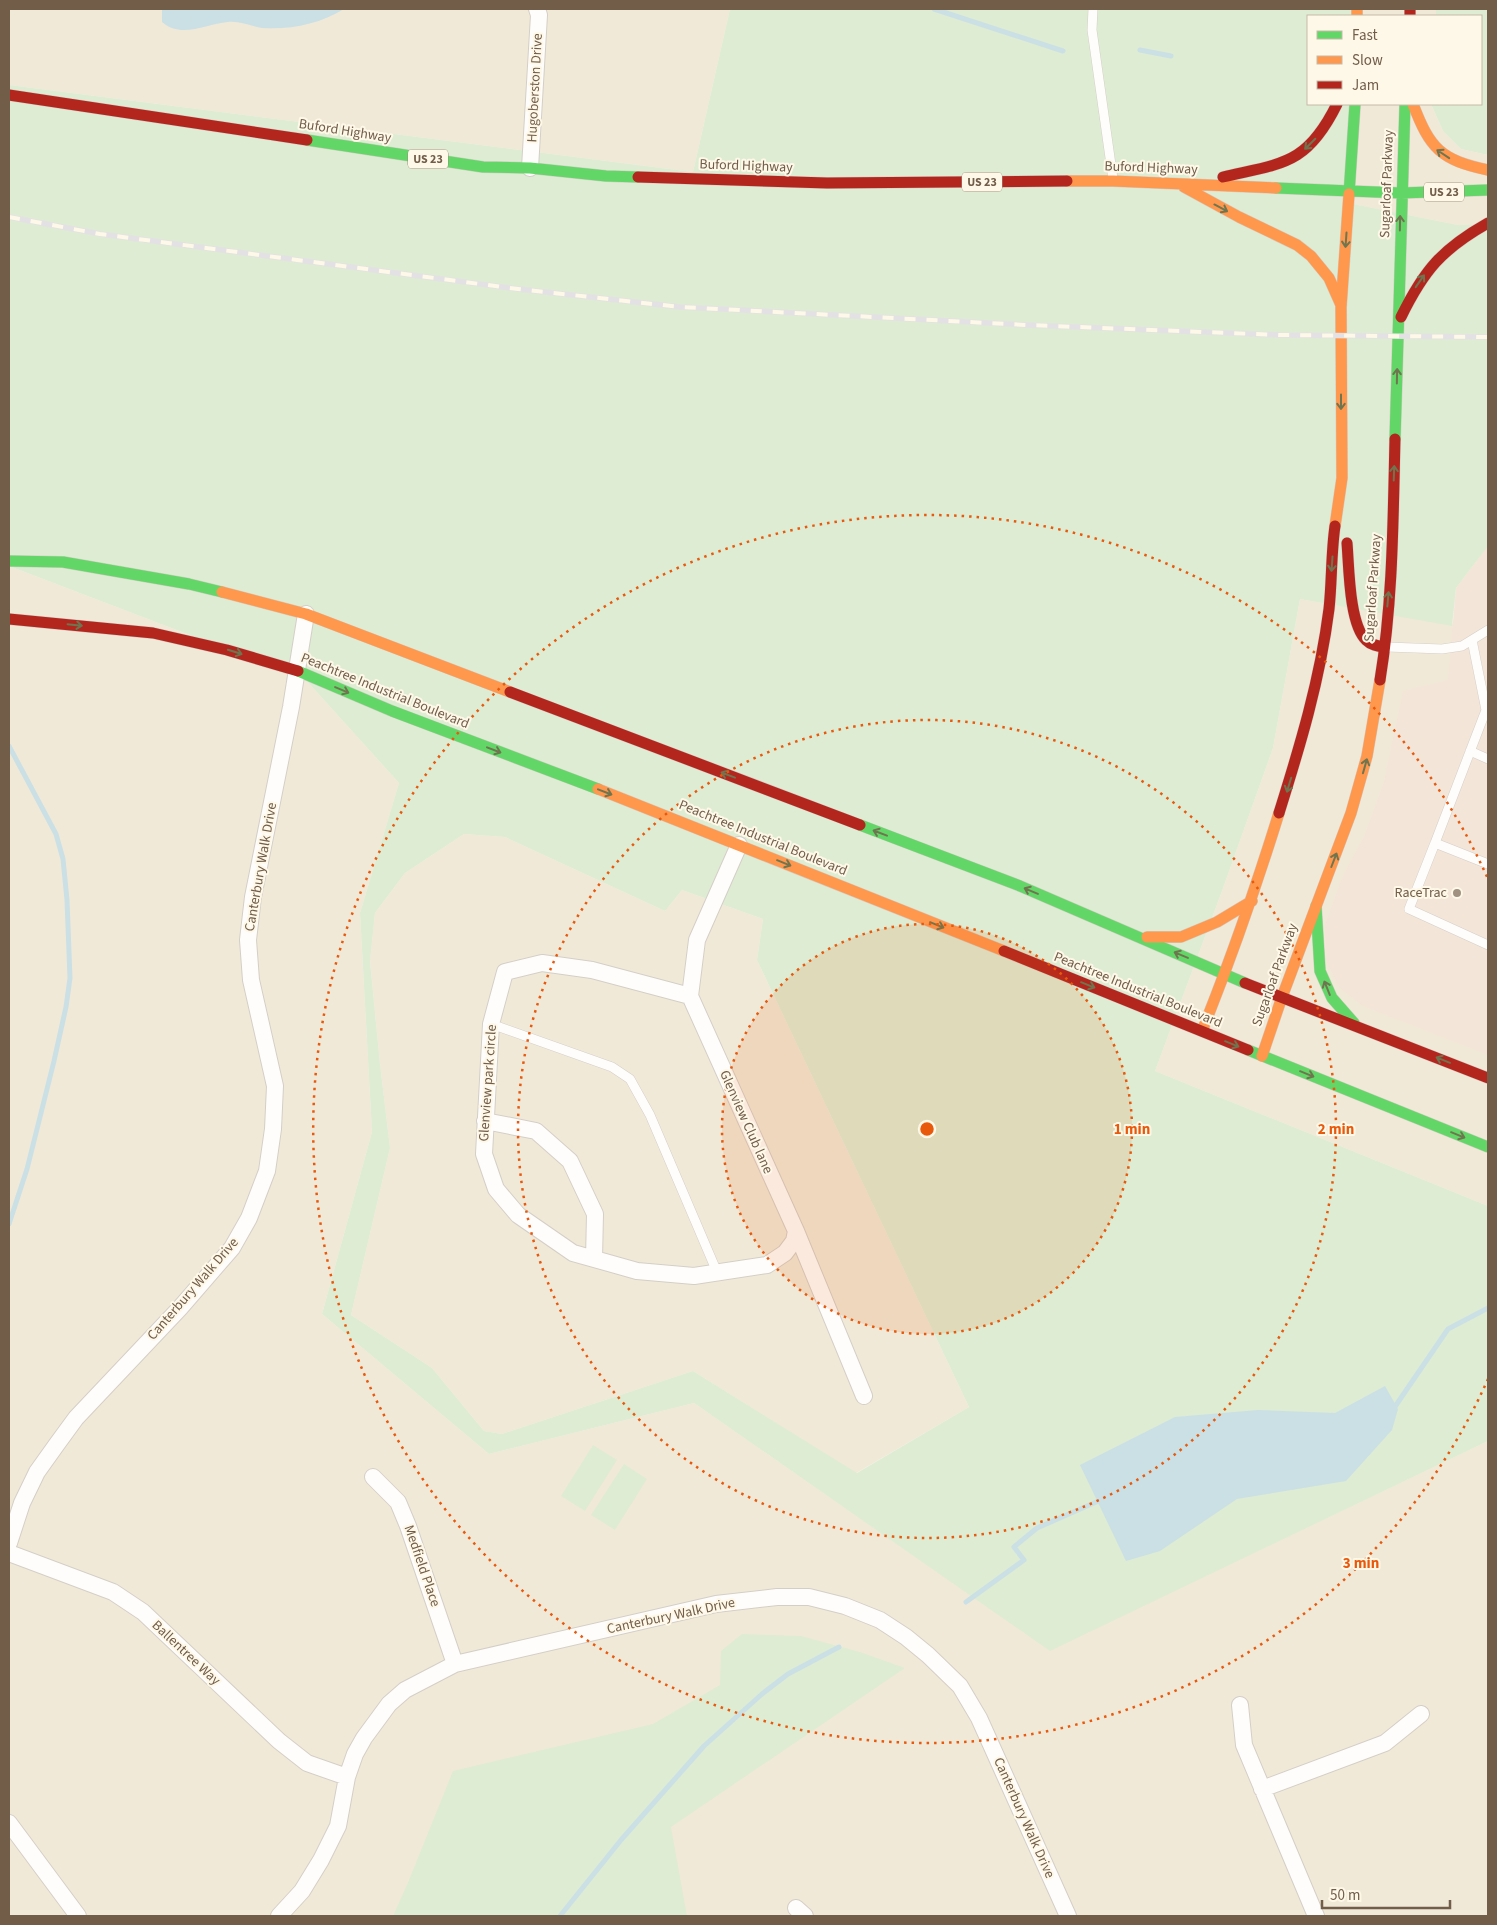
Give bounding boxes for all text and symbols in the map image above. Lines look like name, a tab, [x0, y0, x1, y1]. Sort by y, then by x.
legend	[1307, 15, 1482, 105]
text: Fast	[1352, 25, 1378, 46]
street label: Hugoberston Drive	[522, 33, 548, 143]
text: Slow	[1352, 50, 1383, 71]
text: Jam	[1352, 75, 1379, 96]
street label: Buford Highway	[297, 114, 393, 148]
street label: Sugarloaf Parkway	[1375, 129, 1399, 239]
one-way arrow	[1304, 138, 1317, 150]
one-way arrow	[1436, 149, 1450, 159]
road number: US 23	[408, 150, 448, 168]
street label: Buford Highway	[699, 154, 793, 178]
street label: Buford Highway	[1104, 156, 1198, 180]
road number: US 23	[962, 172, 1002, 192]
road number: US 23	[1424, 182, 1464, 202]
one-way arrow	[1214, 203, 1229, 213]
one-way arrow	[1395, 215, 1405, 232]
one-way arrow	[1341, 232, 1351, 248]
one-way arrow	[1415, 274, 1425, 288]
one-way arrow	[1392, 368, 1401, 384]
one-way arrow	[1336, 394, 1346, 410]
one-way arrow	[1389, 465, 1399, 482]
street label: Sugarloaf Parkway	[1359, 533, 1387, 643]
one-way arrow	[1327, 556, 1336, 572]
one-way arrow	[1384, 591, 1393, 607]
one-way arrow	[67, 620, 83, 630]
one-way arrow	[227, 648, 243, 658]
street label: Peachtree Industrial Boulevard	[298, 648, 472, 734]
one-way arrow	[334, 686, 349, 696]
one-way arrow	[486, 746, 501, 755]
one-way arrow	[1360, 759, 1370, 775]
one-way arrow	[721, 770, 736, 779]
one-way arrow	[1283, 776, 1293, 792]
one-way arrow	[596, 788, 612, 797]
street label: Peachtree Industrial Boulevard	[676, 795, 850, 881]
street label: Canterbury Walk Drive	[240, 801, 282, 933]
one-way arrow	[872, 828, 888, 837]
one-way arrow	[1330, 853, 1339, 868]
one-way arrow	[776, 859, 791, 868]
place label: RaceTrac	[1395, 883, 1448, 903]
one-way arrow	[1024, 886, 1039, 896]
marker: RaceTrac	[1451, 887, 1463, 899]
one-way arrow	[929, 920, 944, 930]
street label: Sugarloaf Parkway	[1247, 920, 1303, 1029]
street label: Peachtree Industrial Boulevard	[1051, 947, 1225, 1033]
one-way arrow	[1174, 949, 1189, 959]
one-way arrow	[1080, 981, 1095, 991]
one-way arrow	[1322, 981, 1332, 996]
street label: Glenview park circle	[474, 1024, 502, 1142]
one-way arrow	[1224, 1039, 1239, 1049]
one-way arrow	[1436, 1055, 1451, 1065]
street label: Glenview Club lane	[714, 1067, 778, 1177]
one-way arrow	[1299, 1070, 1315, 1079]
text: 1 min	[1114, 1119, 1150, 1140]
text: 2 min	[1318, 1119, 1354, 1140]
centre of rings	[918, 1120, 936, 1138]
one-way arrow	[1450, 1130, 1465, 1140]
street label: Canterbury Walk Drive	[143, 1233, 243, 1345]
street label: Medfield Place	[399, 1523, 445, 1610]
text: 3 min	[1343, 1553, 1379, 1574]
street label: Canterbury Walk Drive	[605, 1593, 737, 1639]
street label: Ballentree Way	[147, 1616, 225, 1690]
street label: Canterbury Walk Drive	[988, 1754, 1060, 1882]
scale bar	[1322, 1878, 1450, 1910]
text: 50 m	[1330, 1885, 1360, 1906]

